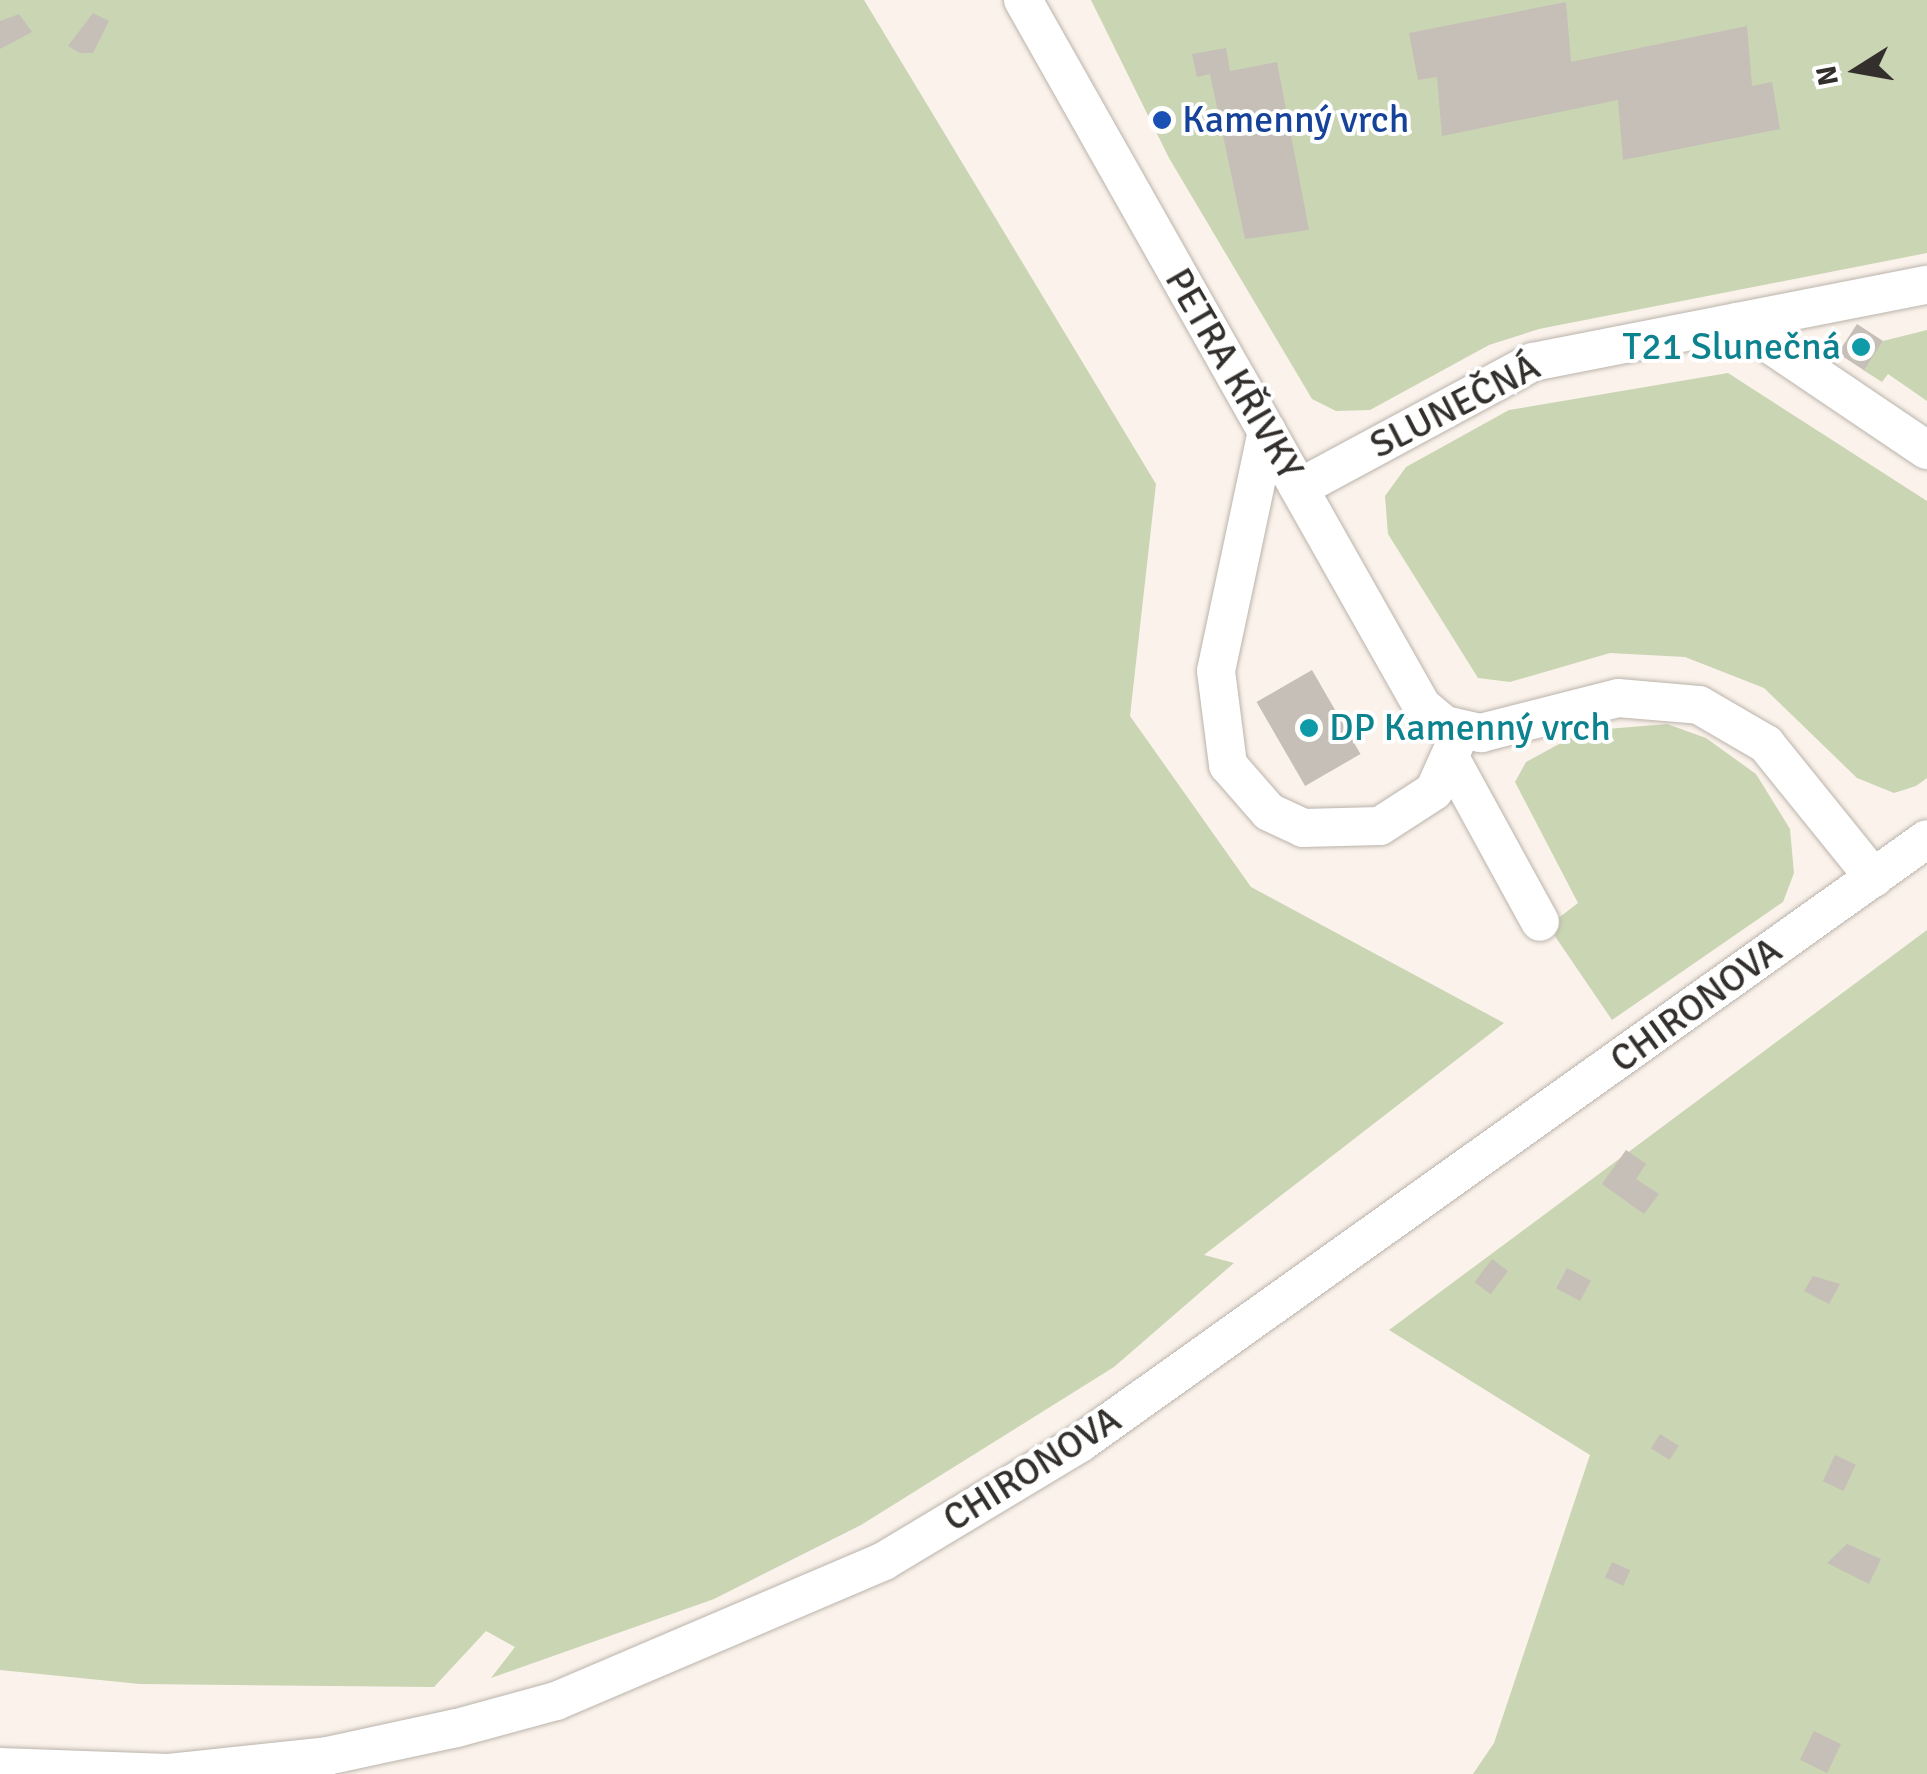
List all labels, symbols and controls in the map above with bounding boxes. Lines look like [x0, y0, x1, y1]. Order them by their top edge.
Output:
north arrow [1807, 20, 1907, 120]
text: N [1809, 63, 1846, 89]
place label: Kamenný vrch [1182, 97, 1409, 143]
marker: Kamenný vrch [1151, 109, 1173, 131]
street label: PETRA KŘIVKY [1155, 260, 1313, 488]
place label: T21 Slunečná [1623, 324, 1841, 370]
marker: T21 Slunečná [1850, 336, 1872, 358]
street label: SLUNEČNÁ [1363, 344, 1547, 468]
place label: DP Kamenný vrch [1329, 705, 1611, 751]
marker: DP Kamenný vrch [1298, 717, 1320, 739]
street label: CHIRONOVA [1602, 928, 1790, 1082]
street label: CHIRONOVA [935, 1397, 1129, 1541]

